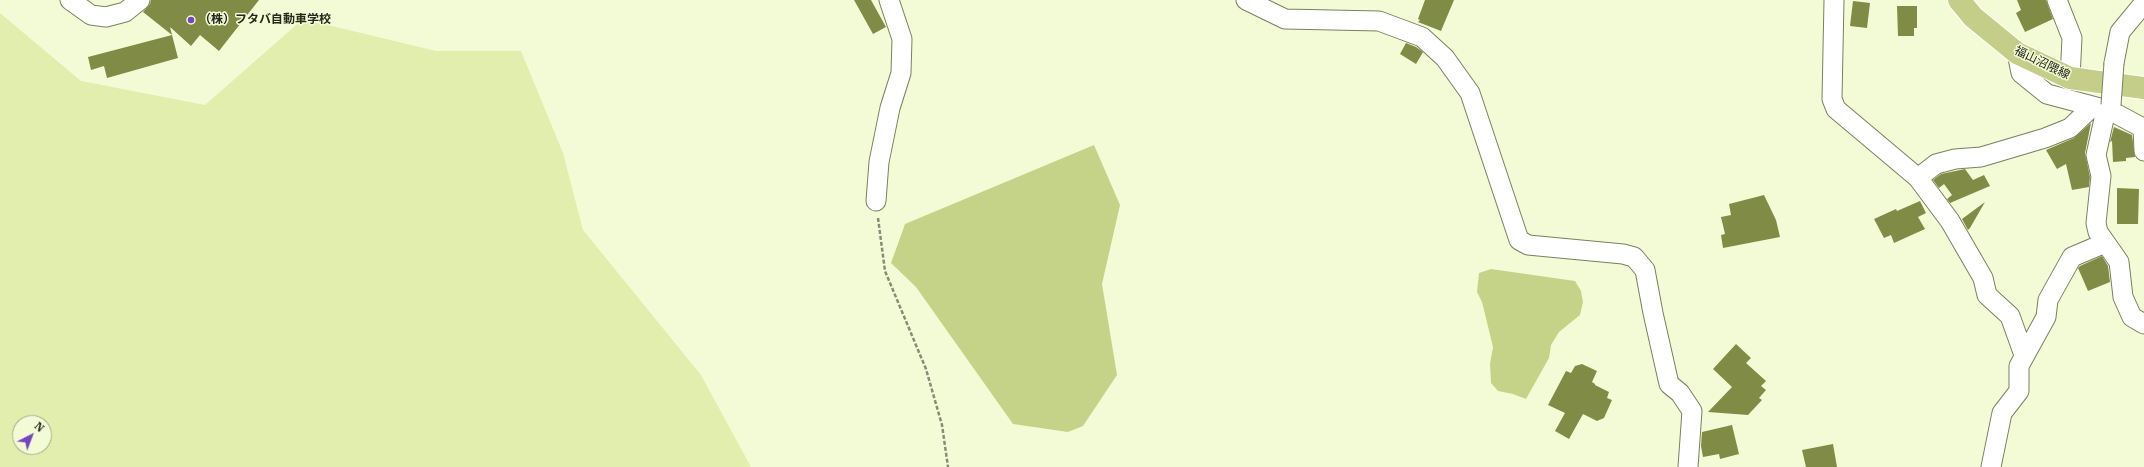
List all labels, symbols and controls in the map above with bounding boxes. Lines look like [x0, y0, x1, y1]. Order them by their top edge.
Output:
place label: （株）フタバ自動車学校 [199, 13, 331, 27]
marker: （株）フタバ自動車学校 [186, 15, 196, 25]
street label: 福山沼隈線 [2012, 43, 2072, 83]
north arrow [12, 415, 52, 455]
text: N [31, 419, 47, 435]

